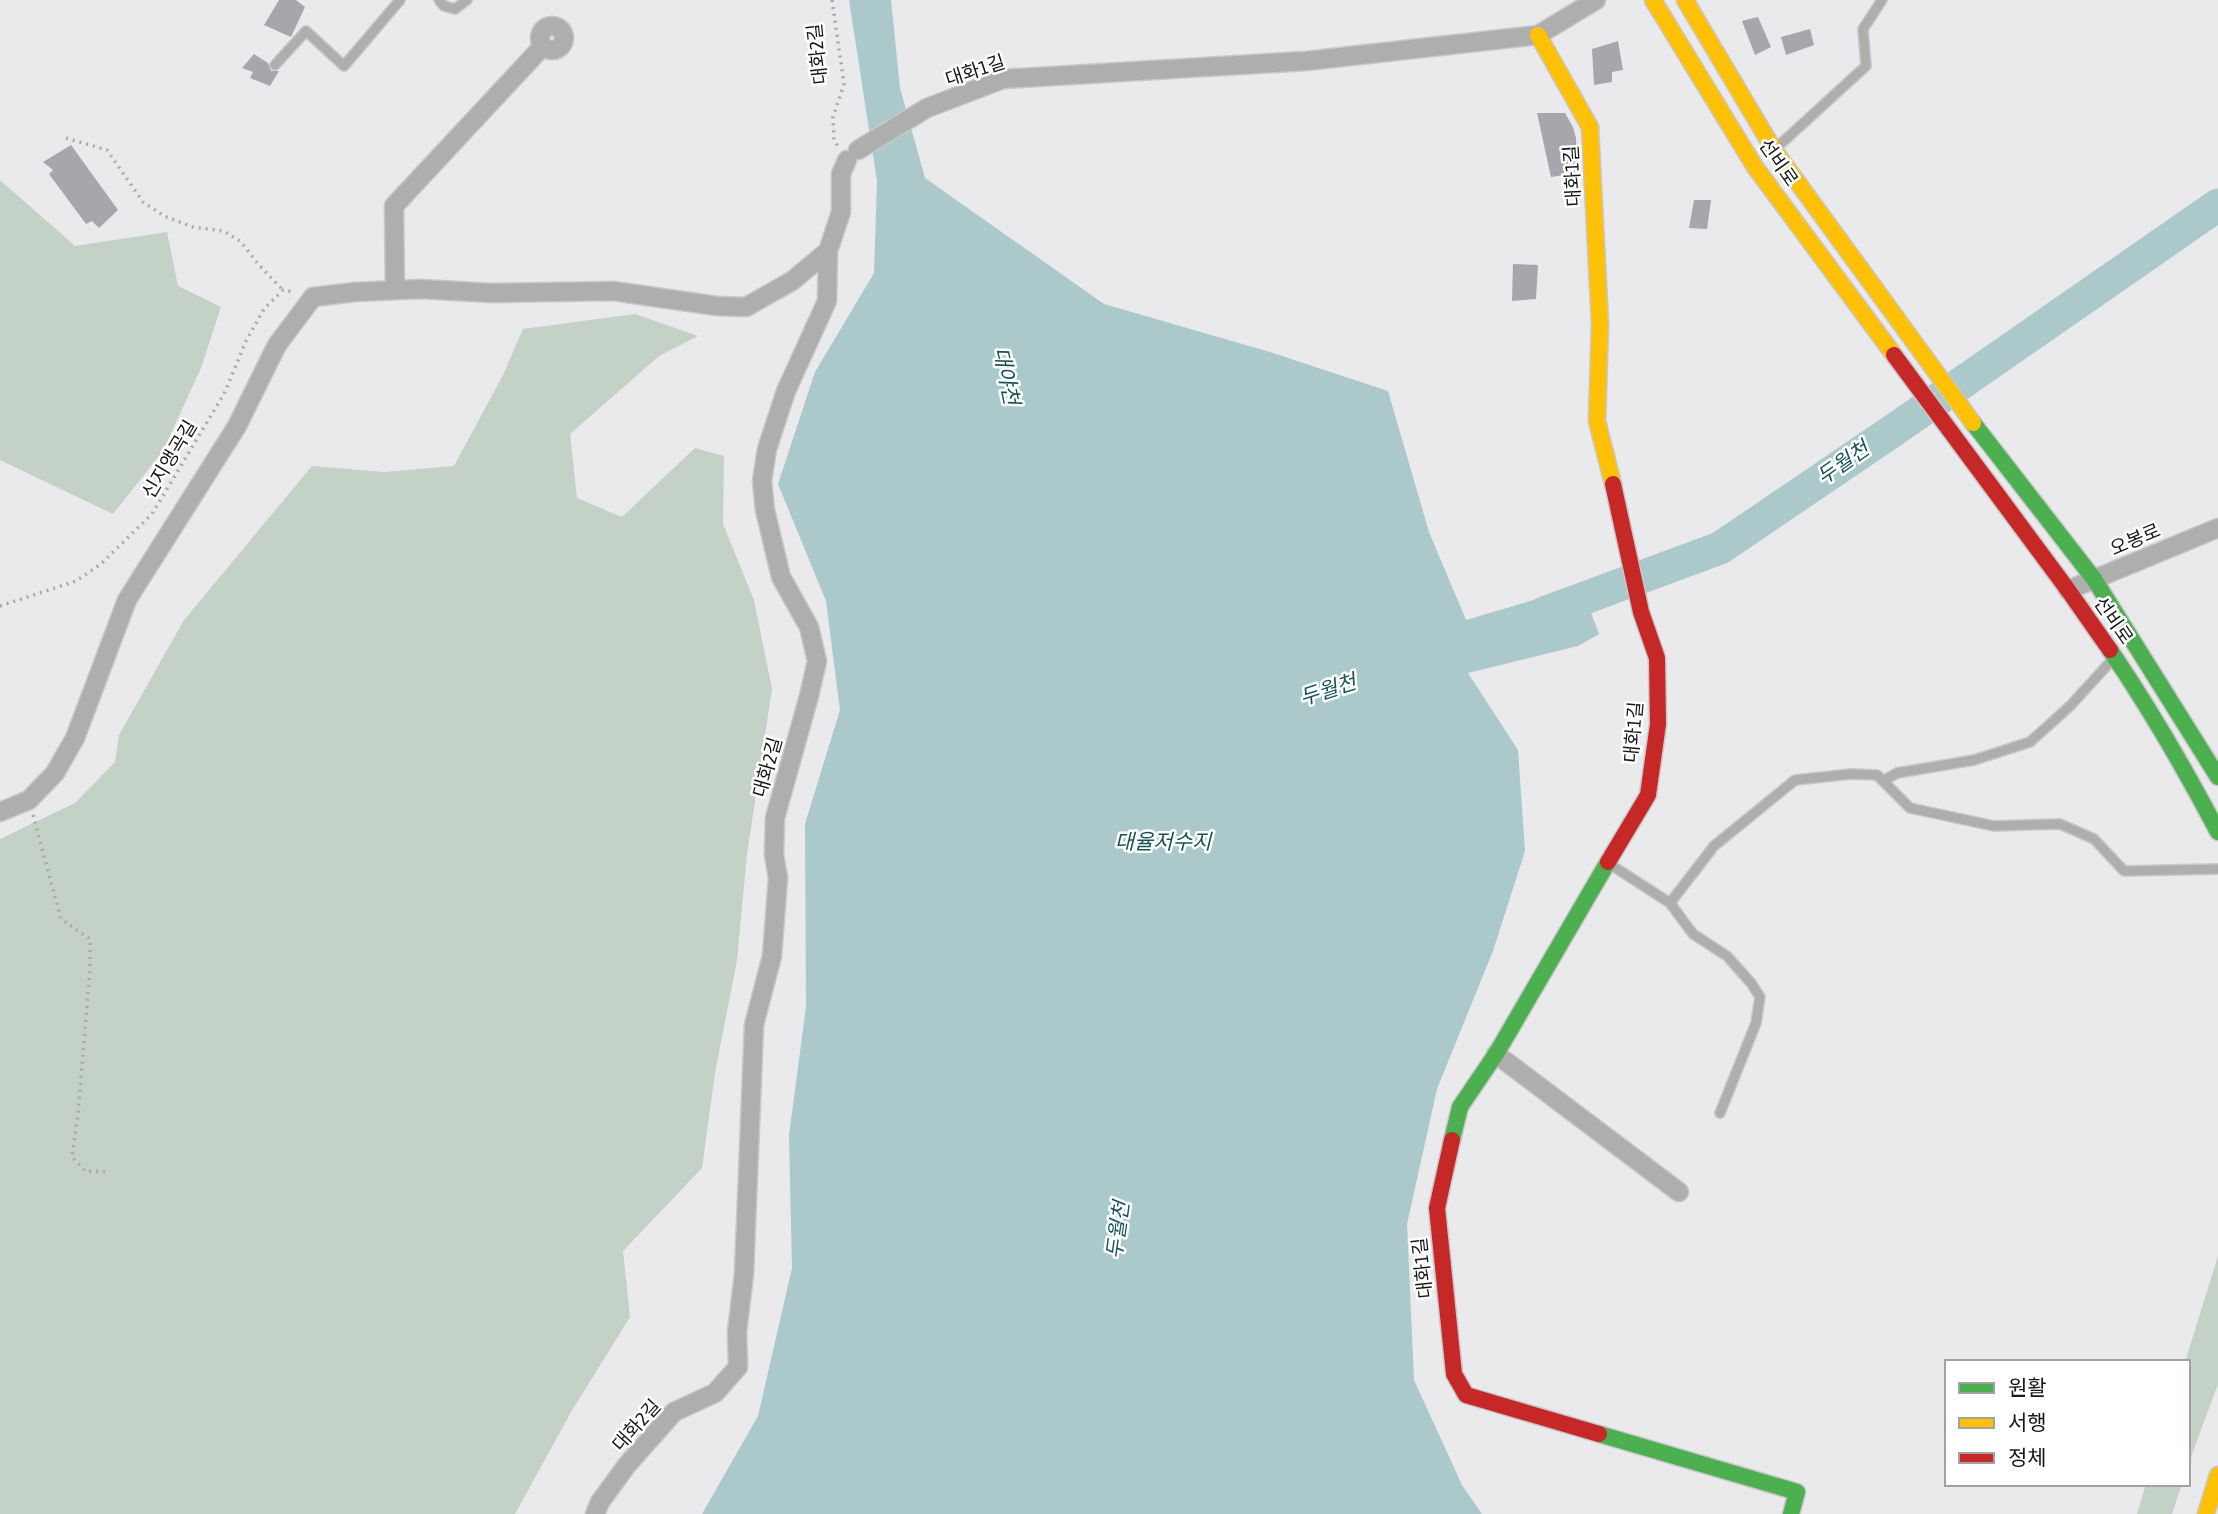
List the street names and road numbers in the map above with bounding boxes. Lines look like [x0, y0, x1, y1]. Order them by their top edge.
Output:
street label: 대화2길 [803, 22, 831, 86]
street label: 대화1길 [942, 50, 1008, 90]
street label: 선비로 [1755, 134, 1803, 190]
street label: 대화1길 [1559, 145, 1585, 207]
street label: 신지앵곡길 [137, 416, 201, 502]
street label: 오봉로 [2107, 519, 2163, 559]
street label: 선비로 [2090, 592, 2138, 648]
street label: 대화1길 [1619, 700, 1647, 764]
street label: 대화2길 [748, 734, 786, 800]
street label: 대화1길 [1408, 1236, 1436, 1300]
street label: 대화2길 [607, 1395, 665, 1455]

